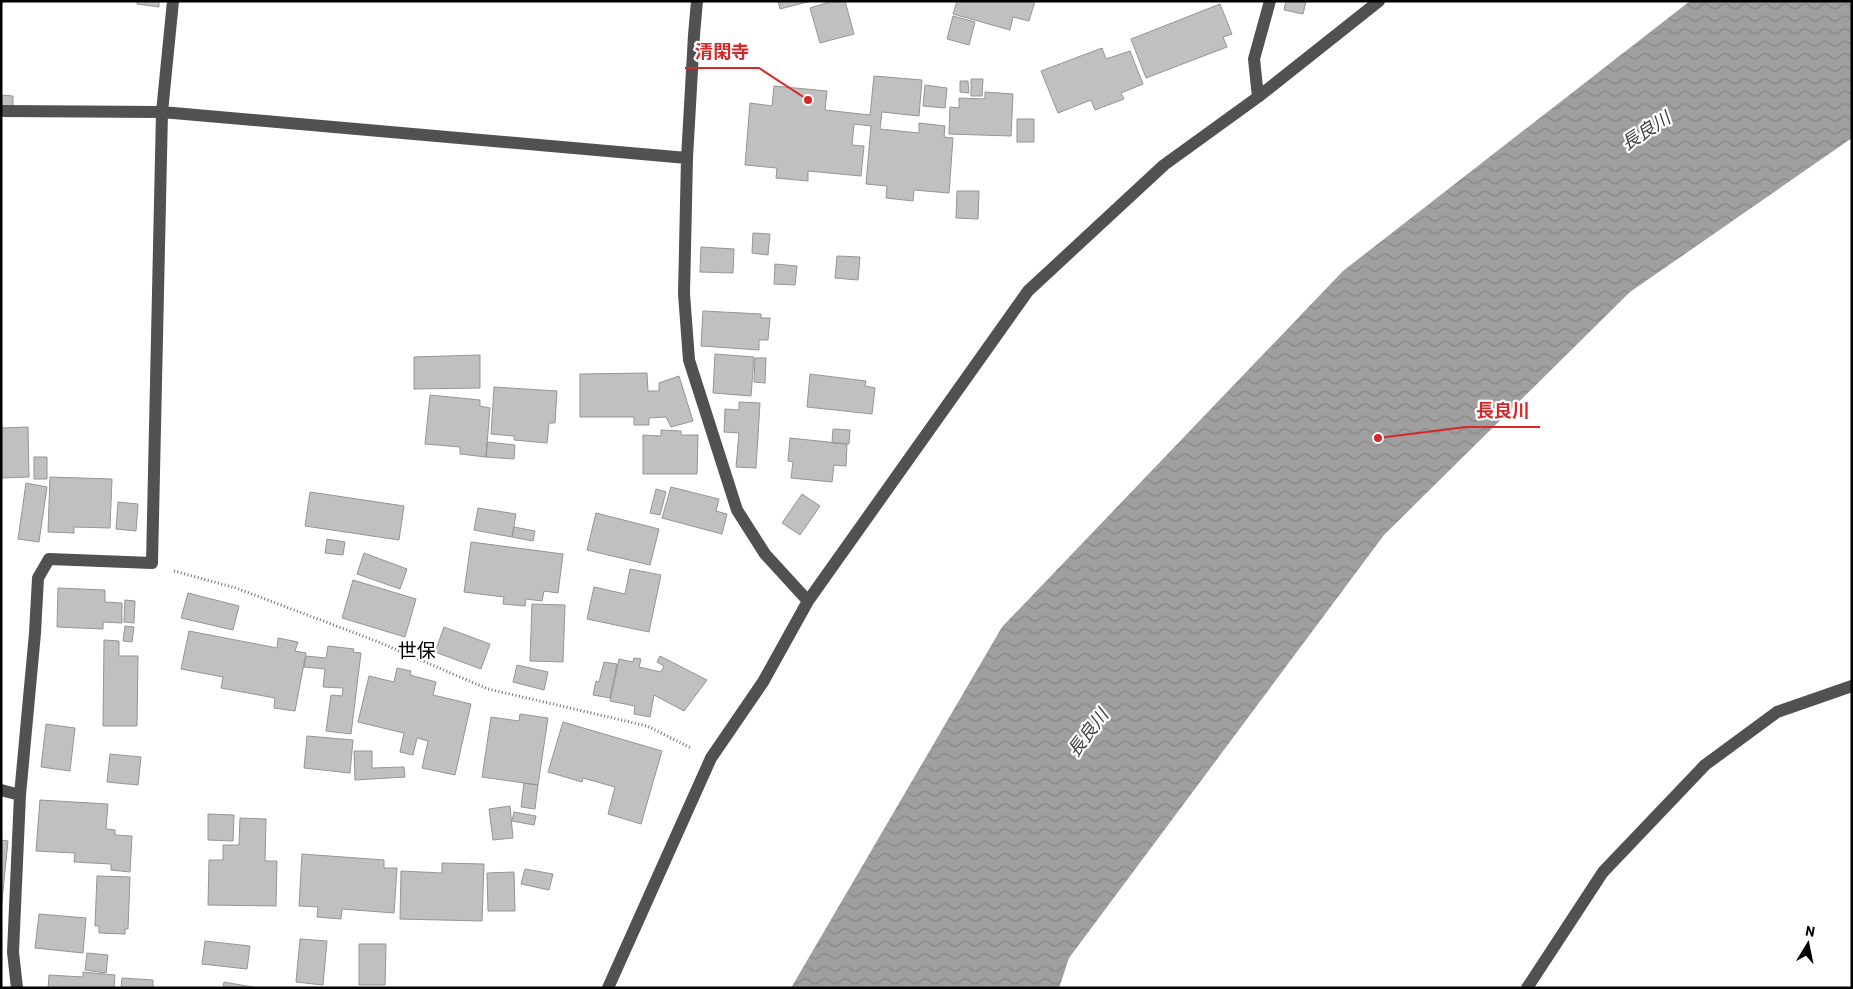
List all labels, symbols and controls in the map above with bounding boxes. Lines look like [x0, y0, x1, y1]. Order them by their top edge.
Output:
callout: 清閑寺 [685, 35, 759, 68]
text: 清閑寺 [695, 40, 749, 62]
water label: 長良川 [1617, 105, 1676, 154]
callout: 長良川 [1466, 394, 1540, 427]
text: 長良川 [1476, 399, 1530, 421]
district label: 世保 [398, 638, 436, 661]
water label: 長良川 [1062, 703, 1113, 761]
north arrow [1783, 919, 1833, 969]
text: N [1804, 922, 1816, 940]

